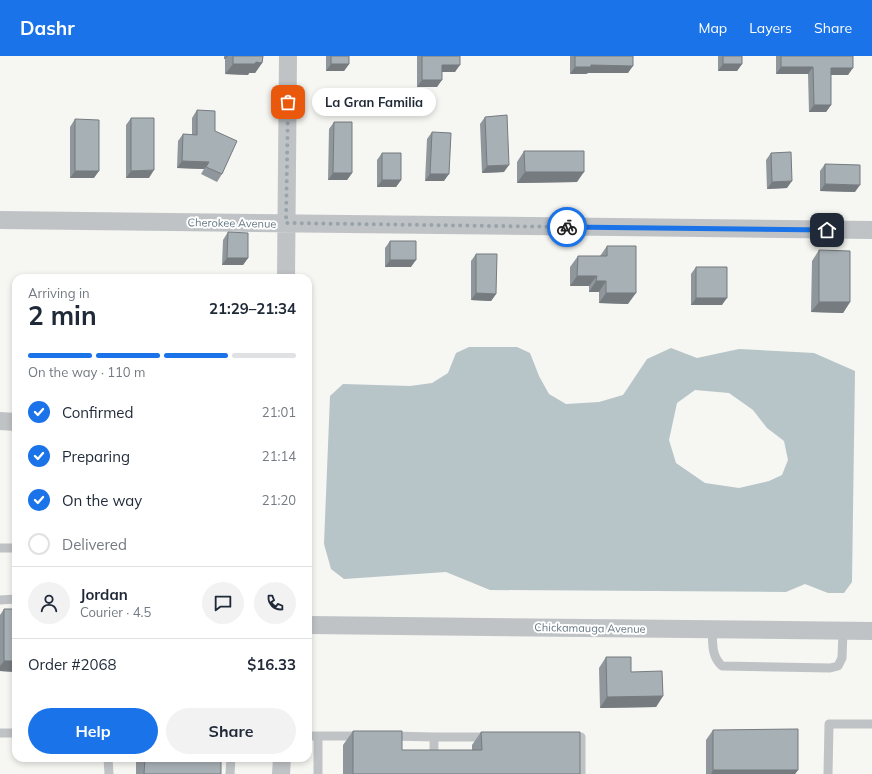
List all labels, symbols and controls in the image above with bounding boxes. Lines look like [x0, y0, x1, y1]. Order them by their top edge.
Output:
text: Dashr [20, 16, 75, 40]
text: Map [698, 19, 727, 37]
text: Layers [749, 19, 792, 37]
text: Share [814, 19, 852, 37]
pin [271, 85, 305, 119]
callout: La Gran Familia [312, 88, 436, 116]
icon: bag [277, 91, 299, 113]
text: La Gran Familia [325, 94, 423, 110]
courier [547, 207, 587, 247]
pin [810, 213, 844, 247]
street label: Cherokee Avenue [187, 215, 277, 231]
icon: bike [556, 216, 578, 238]
icon: home [816, 219, 838, 241]
text: Arriving in [28, 285, 90, 301]
text: 2 min [28, 299, 97, 332]
text: 21:29–21:34 [209, 299, 296, 318]
text: On the way · 110 m [28, 364, 145, 380]
icon: check [28, 401, 50, 423]
text: Confirmed [62, 403, 133, 422]
text: 21:01 [262, 404, 296, 420]
icon: check [28, 445, 50, 467]
text: Preparing [62, 447, 130, 466]
text: 21:14 [262, 448, 296, 464]
icon: check [28, 489, 50, 511]
text: On the way [62, 491, 142, 510]
text: 21:20 [262, 492, 296, 508]
text: Delivered [62, 535, 127, 554]
button: person [28, 582, 70, 624]
button: chat [202, 582, 244, 624]
button: phone [254, 582, 296, 624]
text: Jordan [80, 585, 128, 604]
text: Courier · 4.5 [80, 604, 151, 620]
street label: Chickamauga Avenue [534, 620, 646, 636]
text: Order #2068 [28, 655, 116, 674]
text: $16.33 [247, 655, 296, 674]
button: Help [28, 708, 158, 754]
button: Share [166, 708, 296, 754]

